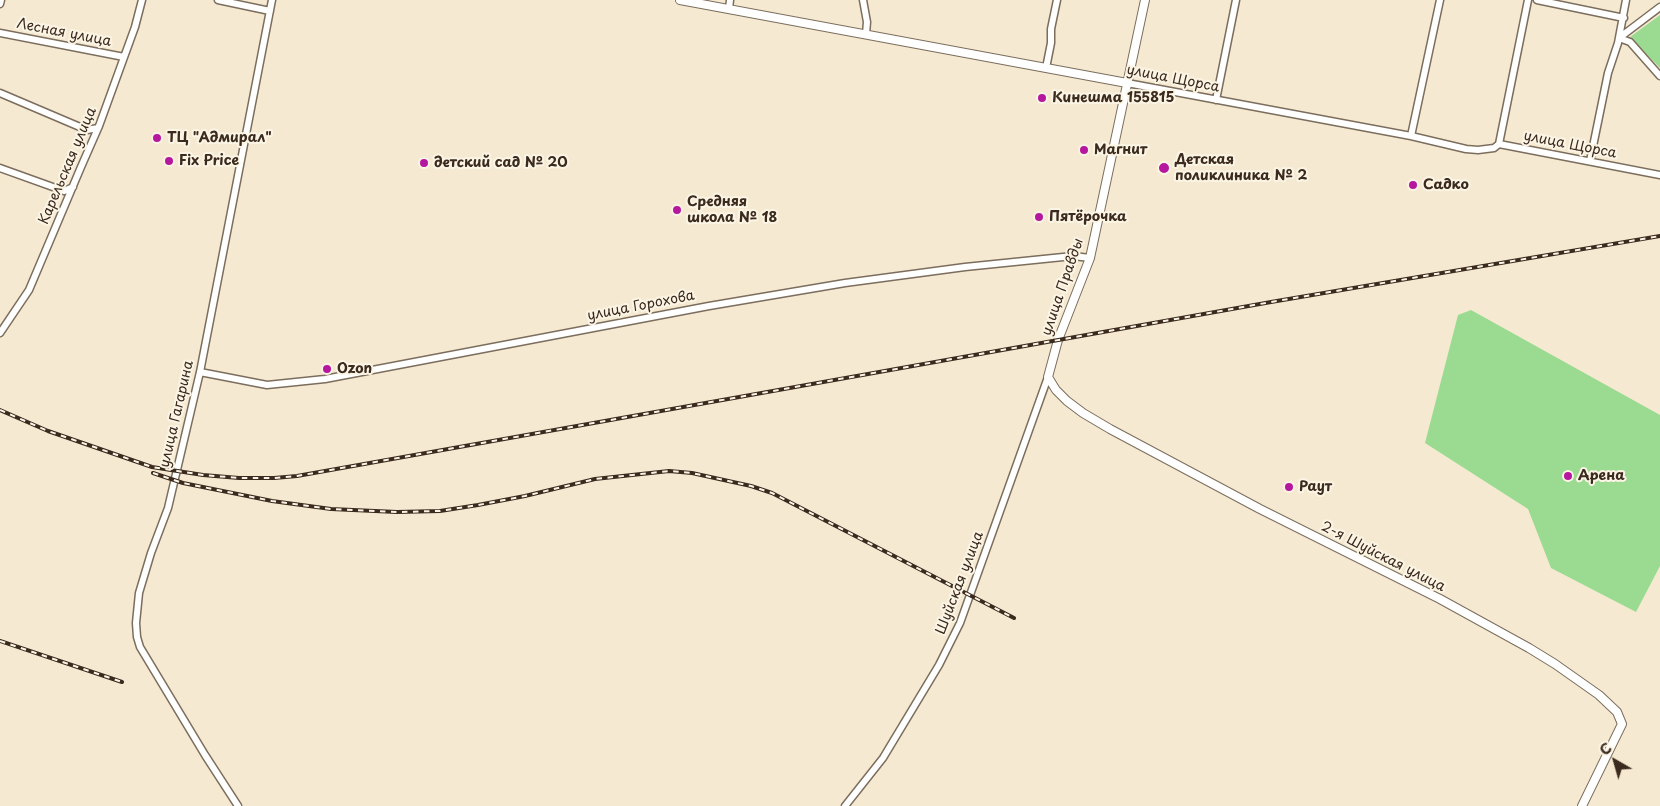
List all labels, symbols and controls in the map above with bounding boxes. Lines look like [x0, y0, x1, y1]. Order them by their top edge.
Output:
street label: Лесная улица [15, 16, 113, 50]
street label: улица Щорса [1125, 62, 1221, 96]
place label: Кинешма 155815 [1052, 90, 1174, 106]
marker: Кинешма 155815 [1036, 92, 1048, 104]
street label: Карельская улица [36, 105, 100, 227]
street label: улица Щорса [1522, 128, 1618, 162]
place label: ТЦ "Адмирал" [167, 130, 272, 146]
marker: ТЦ "Адмирал" [151, 132, 163, 144]
place label: Магнит [1094, 142, 1147, 158]
marker: Магнит [1078, 144, 1090, 156]
place label: Детская поликлиника № 2 [1175, 152, 1307, 184]
place label: Fix Price [179, 153, 239, 169]
marker: Fix Price [163, 155, 175, 167]
place label: детский сад № 20 [434, 155, 568, 171]
marker: детский сад № 20 [418, 157, 430, 169]
marker: Детская поликлиника № 2 [1157, 161, 1171, 175]
place label: Садко [1423, 177, 1469, 193]
marker: Садко [1407, 179, 1419, 191]
place label: Средняя школа № 18 [687, 194, 777, 226]
marker: Средняя школа № 18 [671, 204, 683, 216]
place label: Пятёрочка [1049, 209, 1127, 225]
marker: Пятёрочка [1033, 211, 1045, 223]
street label: улица Правды [1038, 236, 1088, 338]
street label: улица Горохова [586, 287, 696, 325]
street label: улица Гагарина [157, 359, 197, 469]
place label: Ozon [337, 361, 372, 377]
marker: Ozon [321, 363, 333, 375]
place label: Арена [1578, 468, 1625, 484]
marker: Арена [1562, 470, 1574, 482]
place label: Раут [1299, 479, 1332, 495]
marker: Раут [1283, 481, 1295, 493]
street label: 2-я Шуйская улица [1318, 518, 1448, 596]
street label: Шуйская улица [933, 529, 987, 637]
north arrow [1590, 736, 1640, 786]
text: С [1595, 737, 1616, 760]

